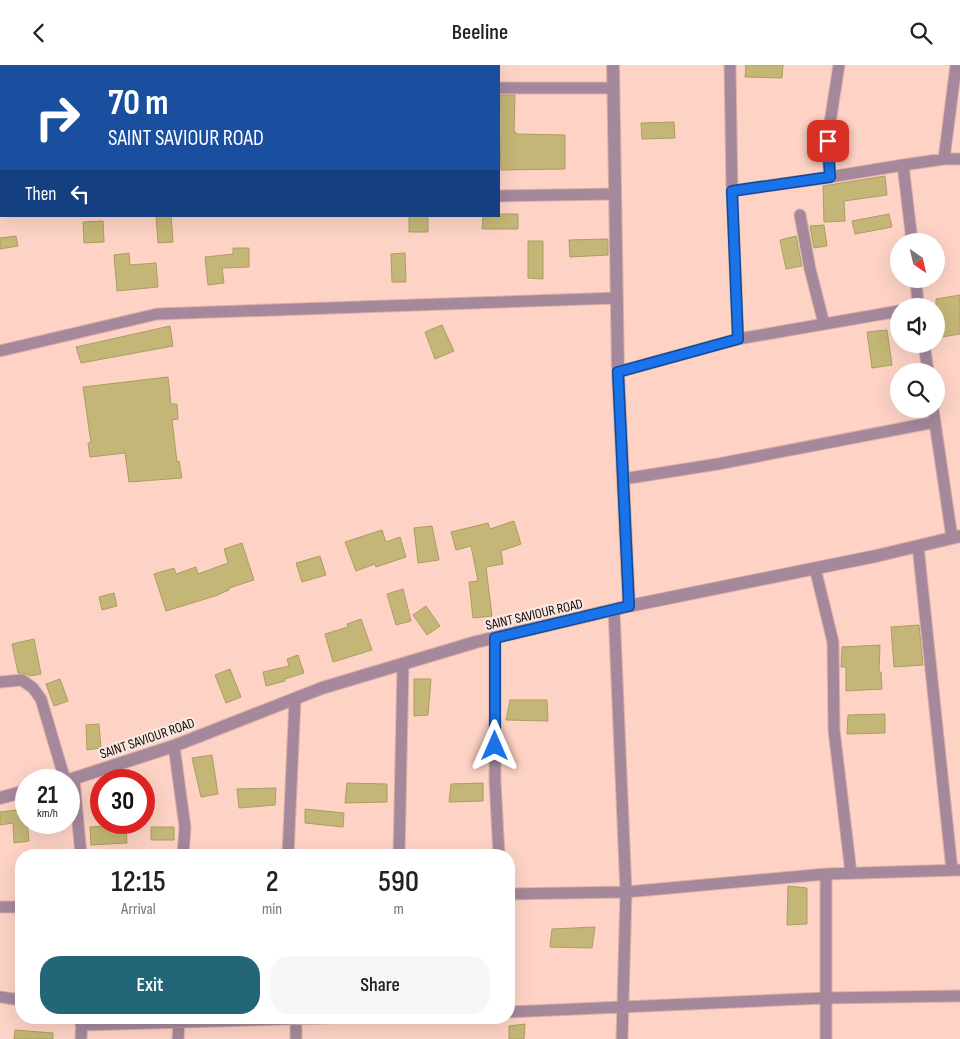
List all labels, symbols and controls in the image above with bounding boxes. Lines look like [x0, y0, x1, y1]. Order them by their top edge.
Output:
icon: back [25, 19, 53, 47]
text: Beeline [452, 19, 508, 46]
icon: search [907, 19, 935, 47]
text: 70 m [108, 82, 168, 125]
icon: right [25, 85, 90, 150]
pin [807, 120, 849, 162]
text: SAINT SAVIOUR ROAD [108, 125, 264, 152]
icon: arrive [814, 127, 842, 155]
icon: left [66, 180, 94, 208]
text: Then [25, 183, 56, 206]
north arrow [890, 233, 945, 287]
map controls [890, 233, 945, 418]
button: sound [890, 298, 945, 353]
button: search [890, 363, 945, 418]
street label: SAINT SAVIOUR ROAD [484, 595, 584, 634]
street label: SAINT SAVIOUR ROAD [98, 714, 197, 763]
position arrow [468, 719, 520, 771]
speed limit sign: 30 [90, 769, 155, 834]
text: 21 [37, 780, 58, 811]
text: km/h [37, 806, 58, 821]
text: 12:15 [111, 864, 166, 900]
text: 2 [266, 864, 278, 900]
text: 590 [378, 864, 419, 900]
text: Arrival [121, 900, 156, 919]
text: min [262, 900, 282, 919]
text: m [393, 900, 404, 919]
button: Exit [40, 956, 260, 1014]
button: Share [270, 956, 490, 1014]

